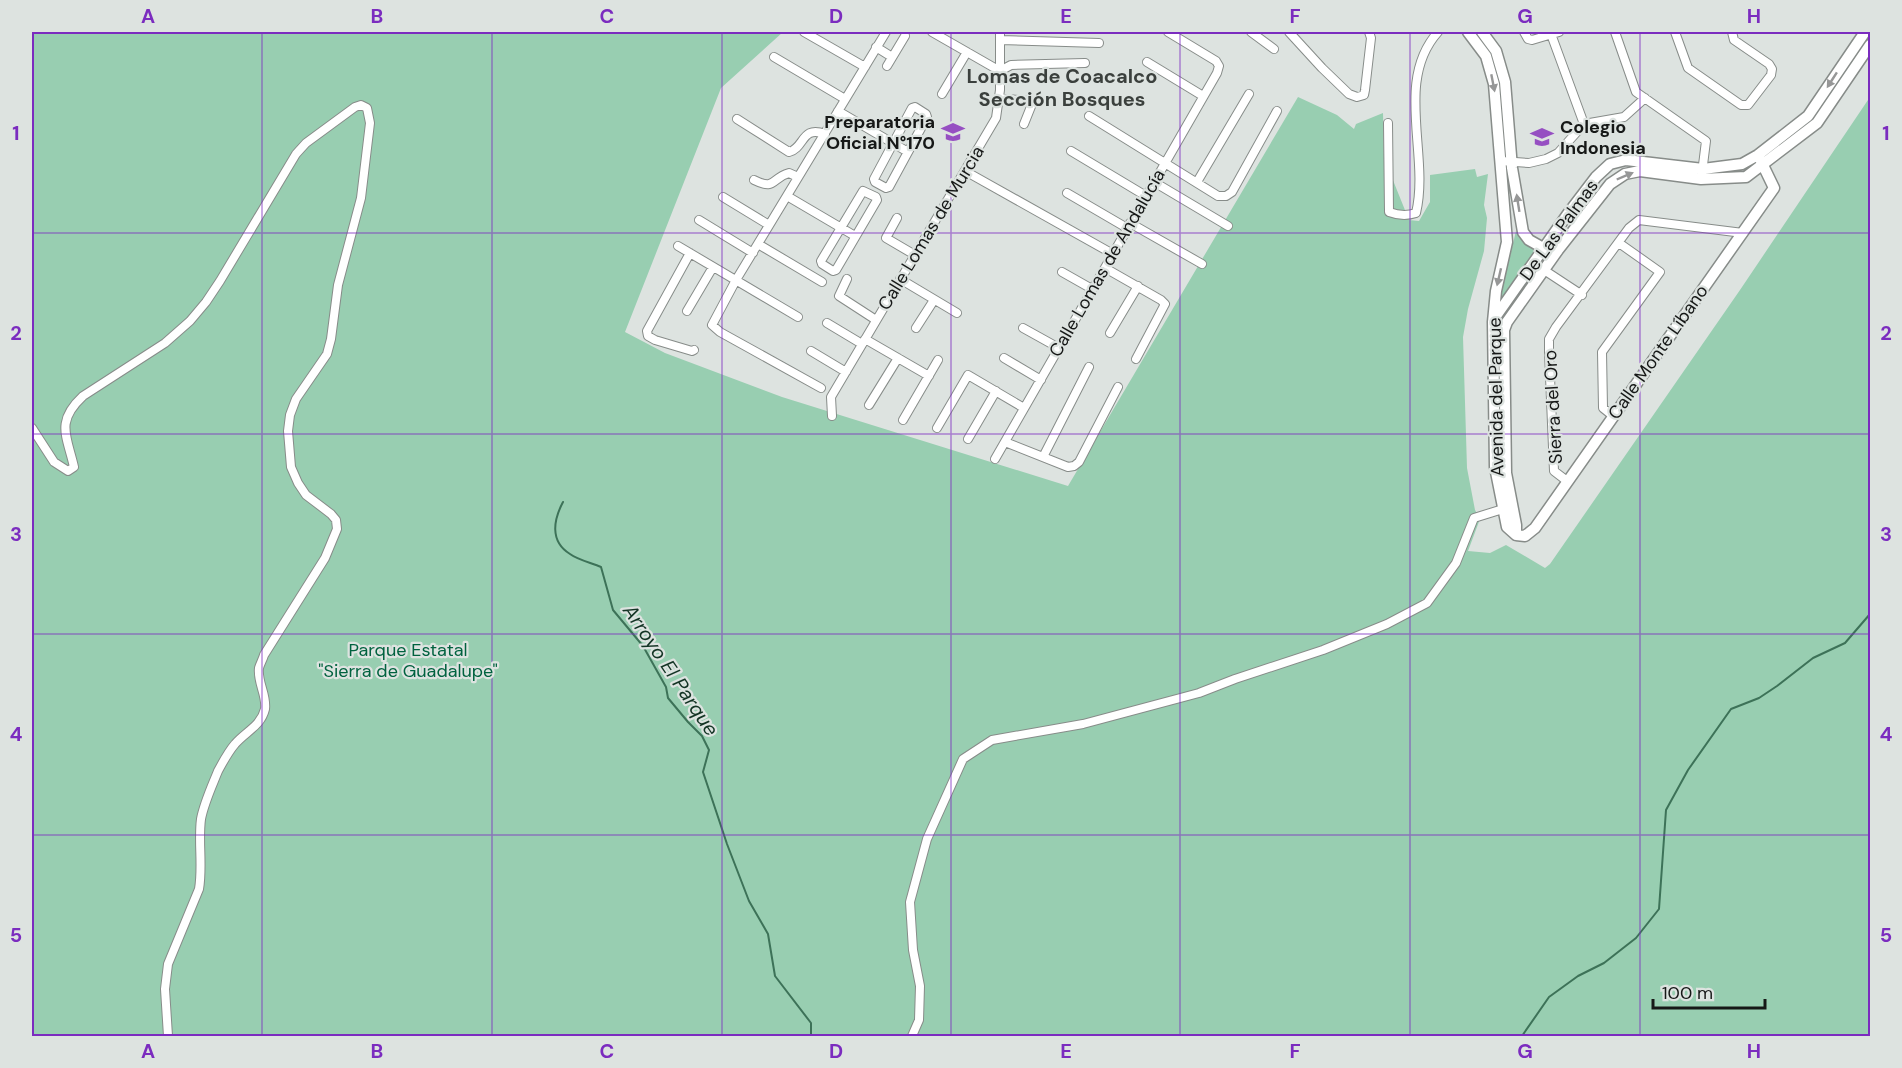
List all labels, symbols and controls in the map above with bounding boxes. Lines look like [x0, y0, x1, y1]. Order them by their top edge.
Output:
text: A [141, 3, 155, 29]
text: B [371, 3, 383, 29]
text: C [600, 3, 614, 29]
text: D [829, 3, 843, 29]
text: E [1060, 3, 1072, 29]
text: F [1289, 3, 1301, 29]
text: G [1517, 3, 1533, 29]
text: H [1747, 3, 1761, 29]
district label: Lomas de Coacalco Sección Bosques [967, 63, 1157, 112]
one-way arrow [1827, 72, 1838, 88]
one-way arrow [1489, 74, 1498, 93]
place label: Preparatoria Oficial N°170 [824, 110, 935, 155]
place label: Colegio Indonesia [1560, 115, 1646, 160]
school or university icon: Preparatoria Oficial N°170 [940, 119, 966, 145]
text: 1 [12, 120, 20, 146]
text: 1 [1882, 120, 1890, 146]
school or university icon: Colegio Indonesia [1529, 124, 1555, 150]
street label: Calle Lomas de Murcia [872, 141, 990, 315]
street label: Calle Lomas de Andalucía [1043, 165, 1171, 361]
one-way arrow [1616, 171, 1634, 181]
street label: De Las Palmas [1514, 175, 1604, 285]
one-way arrow [1513, 193, 1522, 212]
one-way arrow [1494, 267, 1504, 286]
street label: Calle Monte Líbano [1602, 280, 1714, 424]
street label: Avenida del Parque [1483, 317, 1509, 477]
text: 2 [10, 320, 22, 346]
text: 2 [1880, 320, 1892, 346]
street label: Sierra del Oro [1538, 349, 1568, 465]
text: 3 [10, 521, 22, 547]
text: 3 [1880, 521, 1892, 547]
water label: Arroyo El Parque [617, 598, 725, 741]
park label: Parque Estatal "Sierra de Guadalupe" [318, 638, 498, 683]
text: 4 [10, 721, 23, 747]
text: 4 [1880, 721, 1893, 747]
text: 5 [10, 922, 22, 948]
text: 5 [1880, 922, 1892, 948]
scale bar [1653, 972, 1766, 1010]
text: 100 m [1662, 981, 1713, 1005]
text: A [141, 1038, 155, 1064]
text: B [371, 1038, 383, 1064]
text: C [600, 1038, 614, 1064]
text: D [829, 1038, 843, 1064]
text: E [1060, 1038, 1072, 1064]
text: F [1289, 1038, 1301, 1064]
text: G [1517, 1038, 1533, 1064]
text: H [1747, 1038, 1761, 1064]

